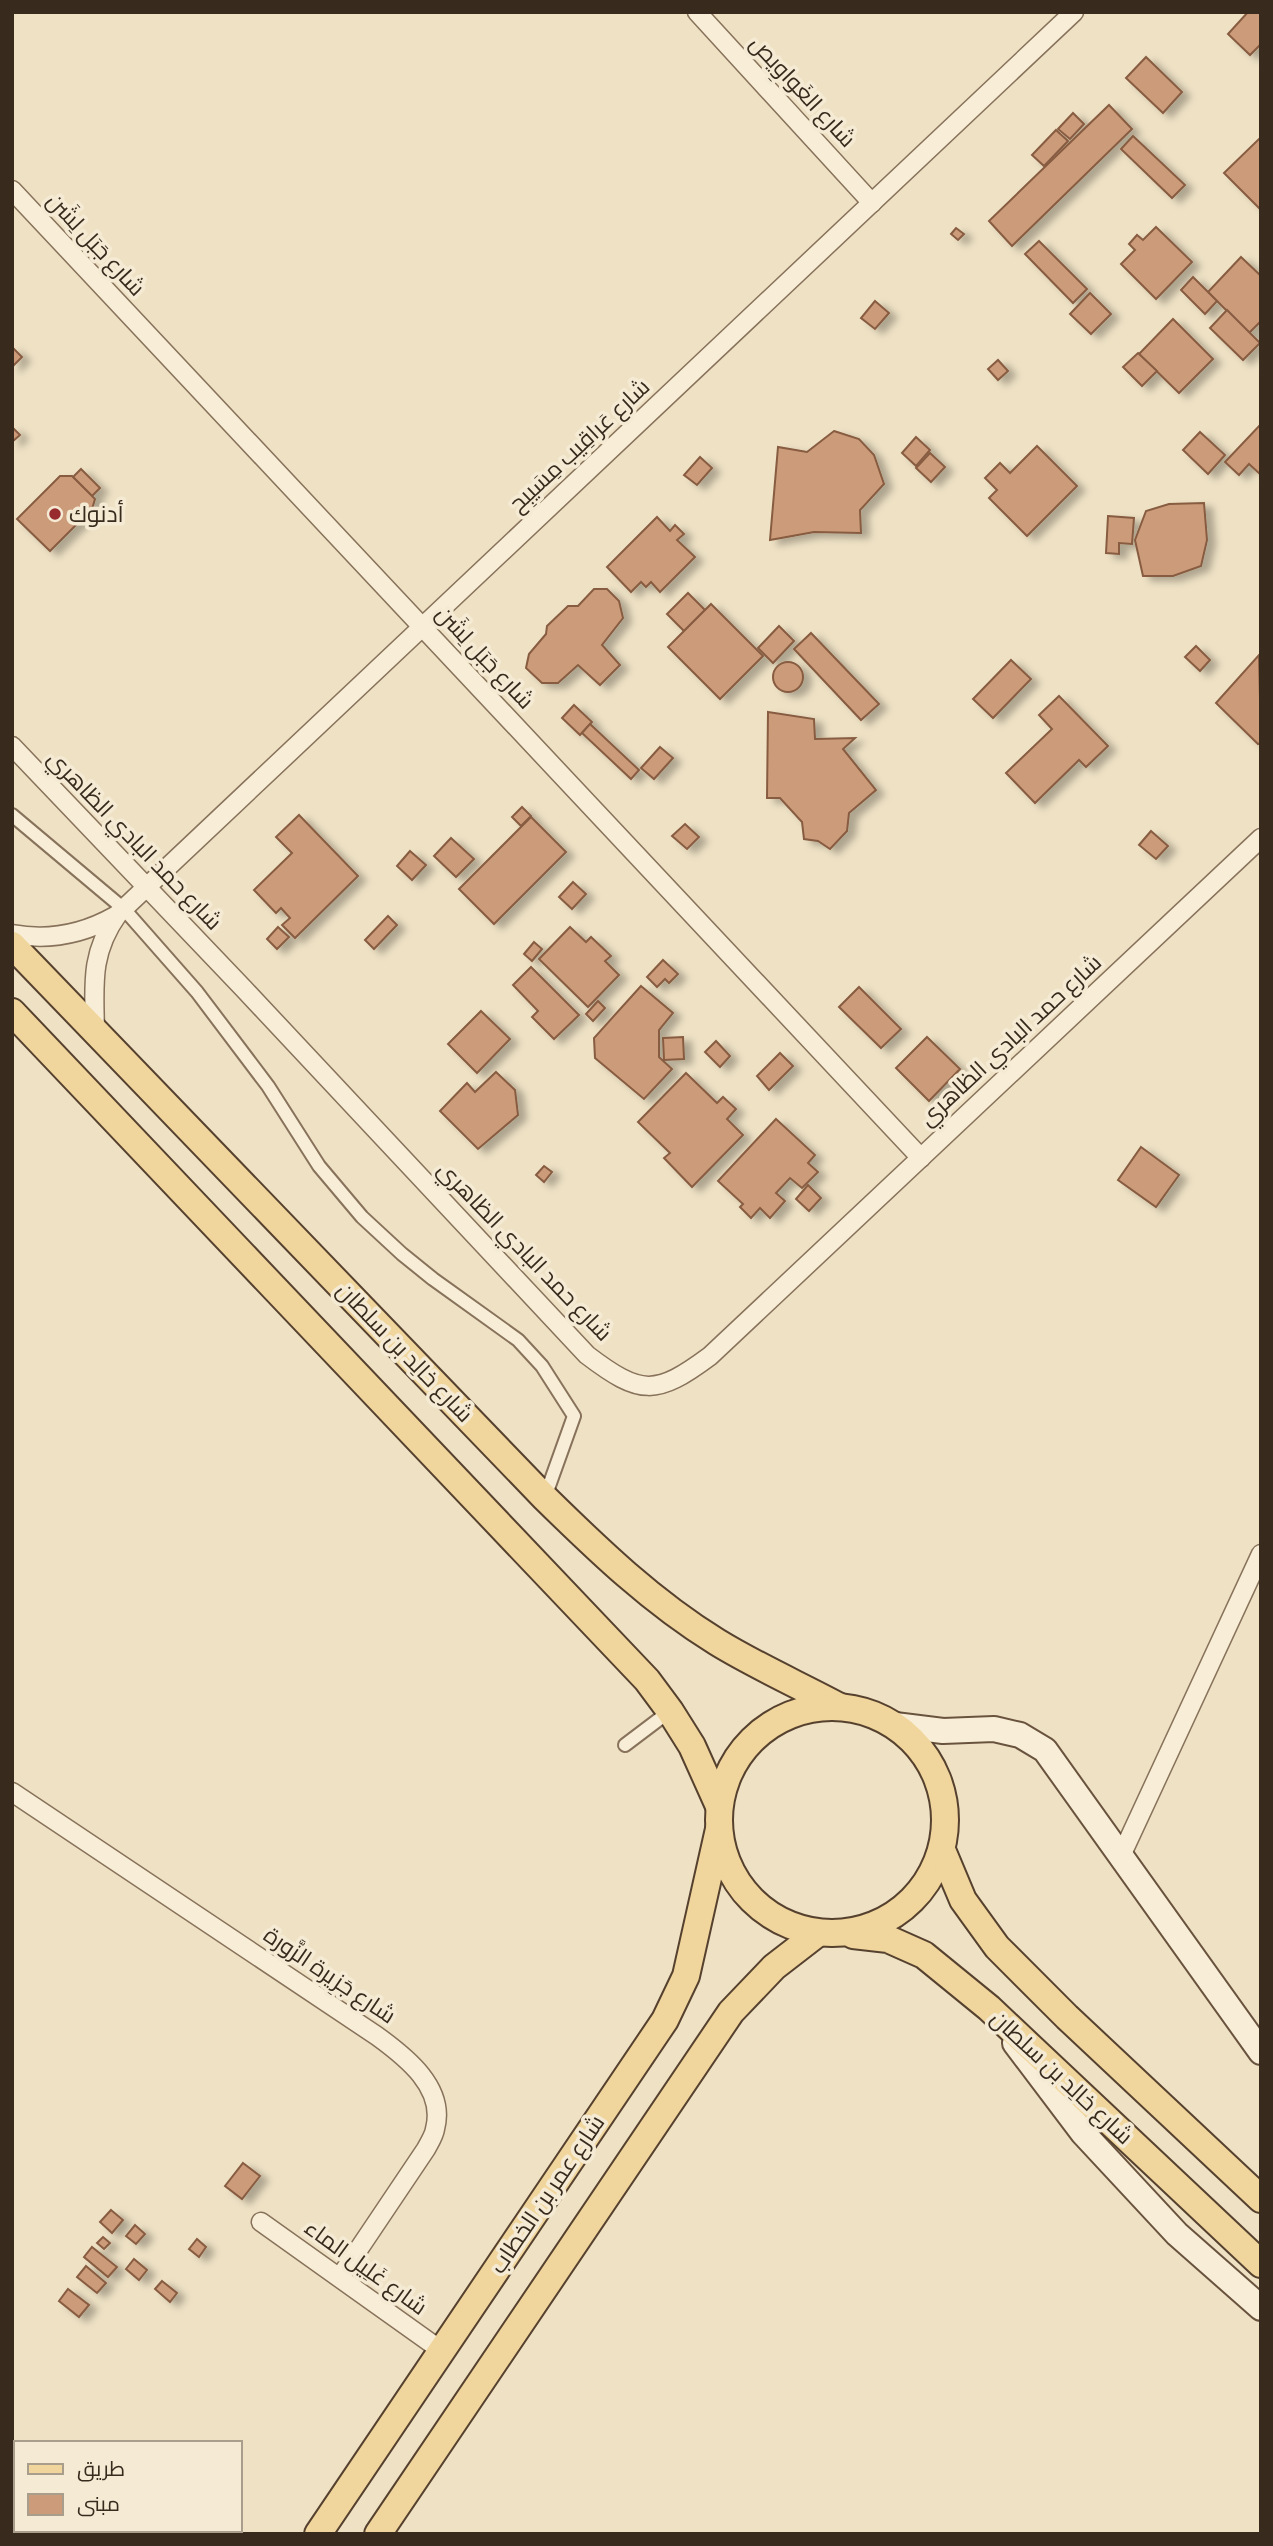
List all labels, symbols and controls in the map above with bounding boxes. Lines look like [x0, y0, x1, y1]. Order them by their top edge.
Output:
street label: شارع الغَواوِيص [742, 29, 862, 155]
street label: شارع جَبَل لِشَن [40, 187, 151, 303]
street label: شارع عَراقِيب مِسَيبِح [503, 373, 657, 519]
place label: أدنوك [69, 499, 124, 528]
marker: أدنوك [47, 506, 63, 522]
street label: شارع جَبَل لِشَن [429, 600, 540, 716]
street label: شارع حمد البادي الظاهري [39, 744, 228, 938]
street label: شارع حمد البادي الظاهري [913, 948, 1110, 1135]
street label: شارع حمد البادي الظاهري [429, 1155, 618, 1349]
street label: شارع خالِد بن سلطان [330, 1276, 479, 1429]
street label: شارع جَزِيرة الزَّورة [258, 1920, 401, 2031]
street label: شارع خالِد بن سلطان [984, 2004, 1139, 2152]
street label: شارع عمر بن الخطاب [484, 2109, 612, 2280]
street label: شارع غَلِيل الماء [298, 2213, 433, 2322]
legend [14, 2441, 242, 2532]
text: طريق [77, 2456, 125, 2482]
text: مبنى [77, 2491, 120, 2517]

